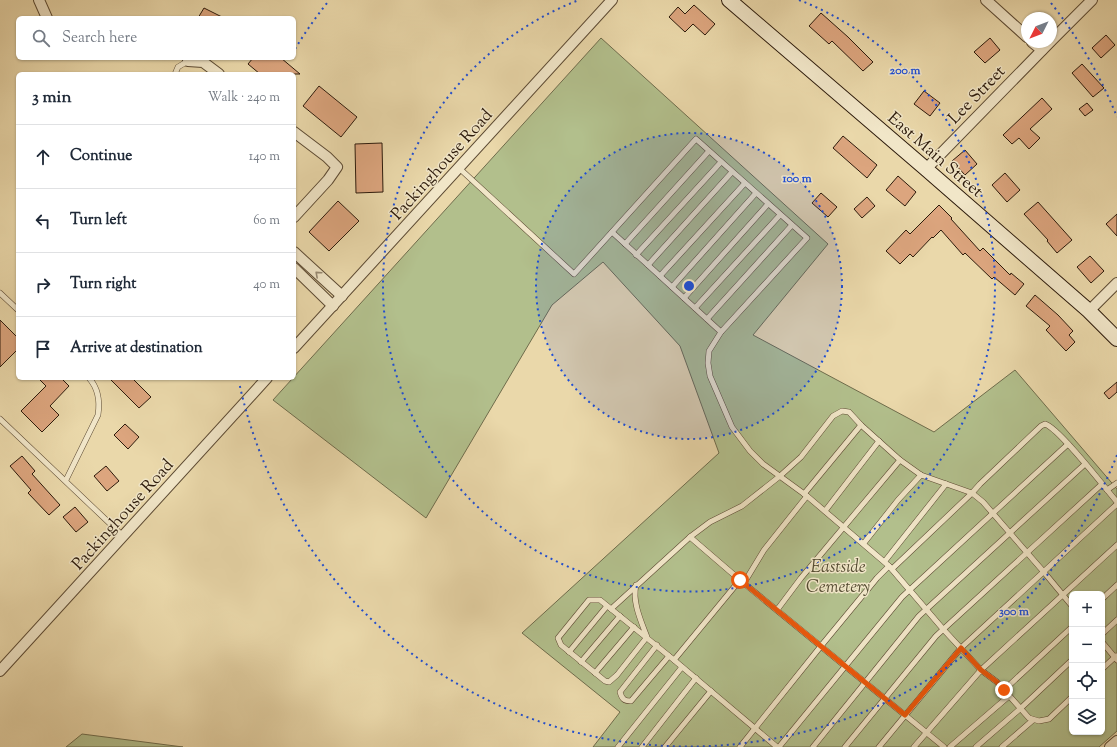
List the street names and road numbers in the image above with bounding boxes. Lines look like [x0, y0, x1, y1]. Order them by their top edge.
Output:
street label: Lee Street [943, 60, 1012, 130]
street label: Packinghouse Road [386, 104, 499, 226]
street label: East Main Street [882, 107, 988, 204]
street label: Packinghouse Road [67, 454, 180, 576]

